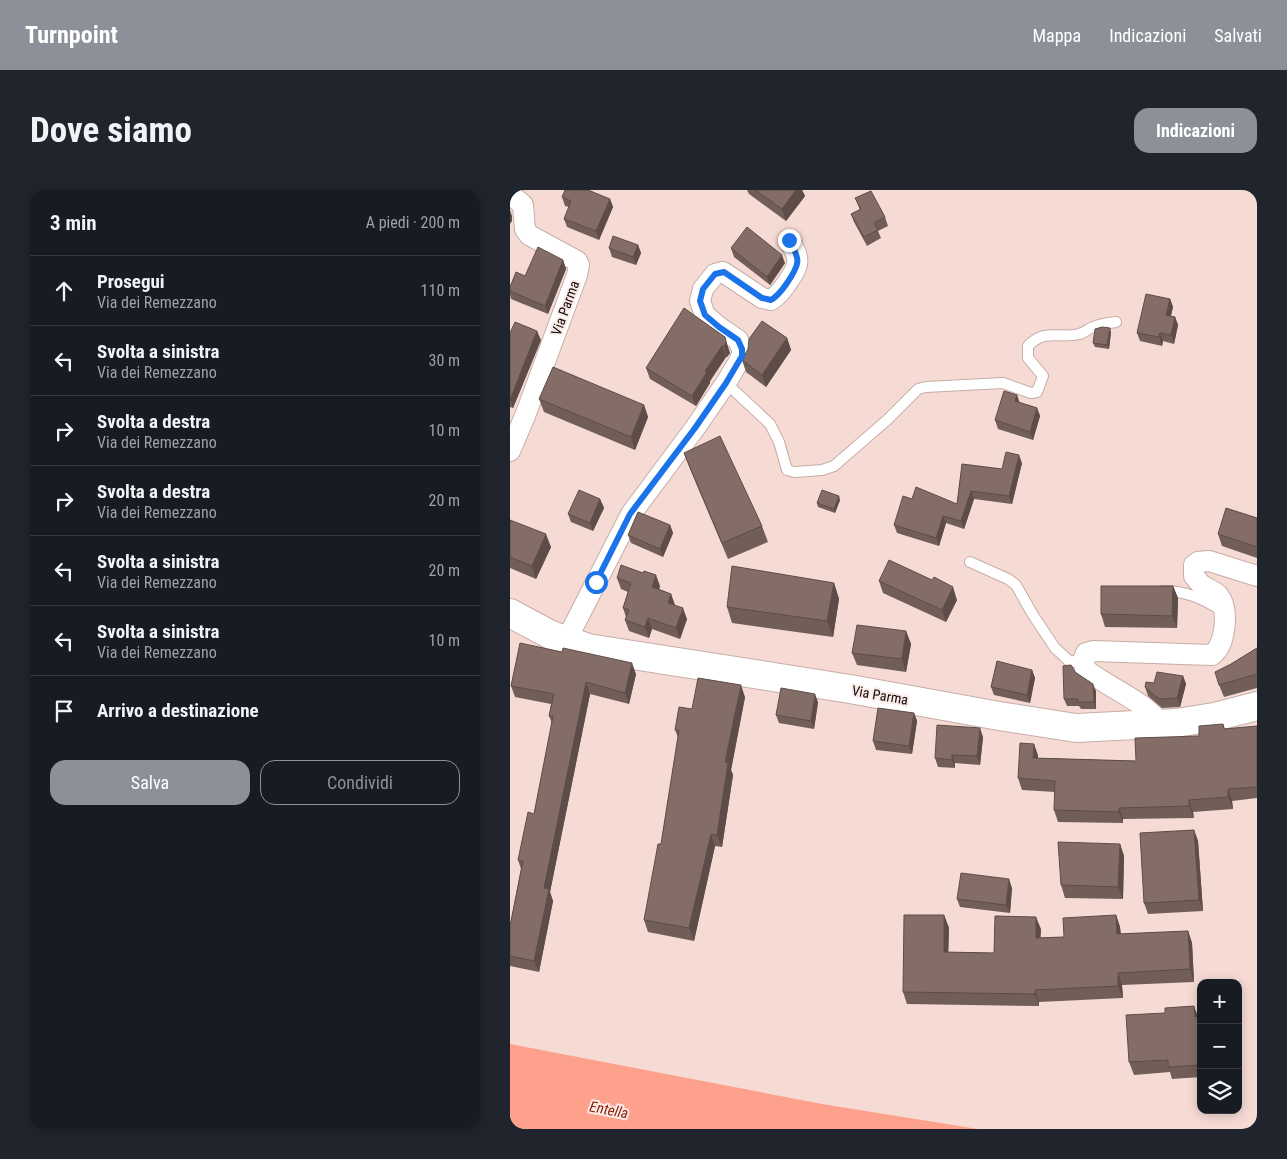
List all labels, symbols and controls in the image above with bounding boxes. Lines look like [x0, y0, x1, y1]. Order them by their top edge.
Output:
text: Turnpoint [25, 21, 118, 49]
text: Mappa [1033, 25, 1081, 46]
text: Indicazioni [1109, 25, 1186, 46]
text: Salvati [1214, 25, 1262, 46]
button: Indicazioni [1134, 108, 1257, 153]
text: Dove siamo [30, 110, 192, 151]
text: 3 min [50, 211, 97, 235]
text: A piedi · 200 m [366, 213, 460, 232]
route end [778, 229, 801, 252]
text: Prosegui [97, 270, 165, 293]
icon: ahead [50, 277, 78, 305]
street label: Via Parma [548, 279, 582, 337]
text: 110 m [421, 281, 460, 300]
text: Via dei Remezzano [97, 293, 217, 312]
text: Svolta a sinistra [97, 340, 219, 363]
icon: left [50, 347, 78, 375]
text: 30 m [428, 351, 460, 370]
text: Via dei Remezzano [97, 363, 217, 382]
text: Svolta a destra [97, 410, 210, 433]
icon: right [50, 417, 78, 445]
text: 10 m [428, 421, 460, 440]
text: Via dei Remezzano [97, 433, 217, 452]
text: Svolta a destra [97, 480, 210, 503]
icon: right [50, 487, 78, 515]
text: 20 m [428, 491, 460, 510]
text: Via dei Remezzano [97, 503, 217, 522]
text: Svolta a sinistra [97, 550, 219, 573]
icon: left [50, 557, 78, 585]
text: 20 m [428, 561, 460, 580]
route start [585, 571, 608, 594]
text: Via dei Remezzano [97, 573, 217, 592]
text: Svolta a sinistra [97, 620, 219, 643]
icon: left [50, 627, 78, 655]
text: 10 m [428, 631, 460, 650]
text: Via dei Remezzano [97, 643, 217, 662]
street label: Via Parma [851, 682, 909, 708]
icon: arrive [50, 697, 78, 725]
text: Arrivo a destinazione [97, 699, 259, 722]
button: Salva [50, 760, 250, 805]
button: Condividi [260, 760, 460, 805]
map controls [1197, 979, 1242, 1114]
button: + [1197, 979, 1242, 1024]
button: − [1197, 1024, 1242, 1069]
button: layers [1197, 1069, 1242, 1114]
water label: Entella [588, 1097, 630, 1123]

